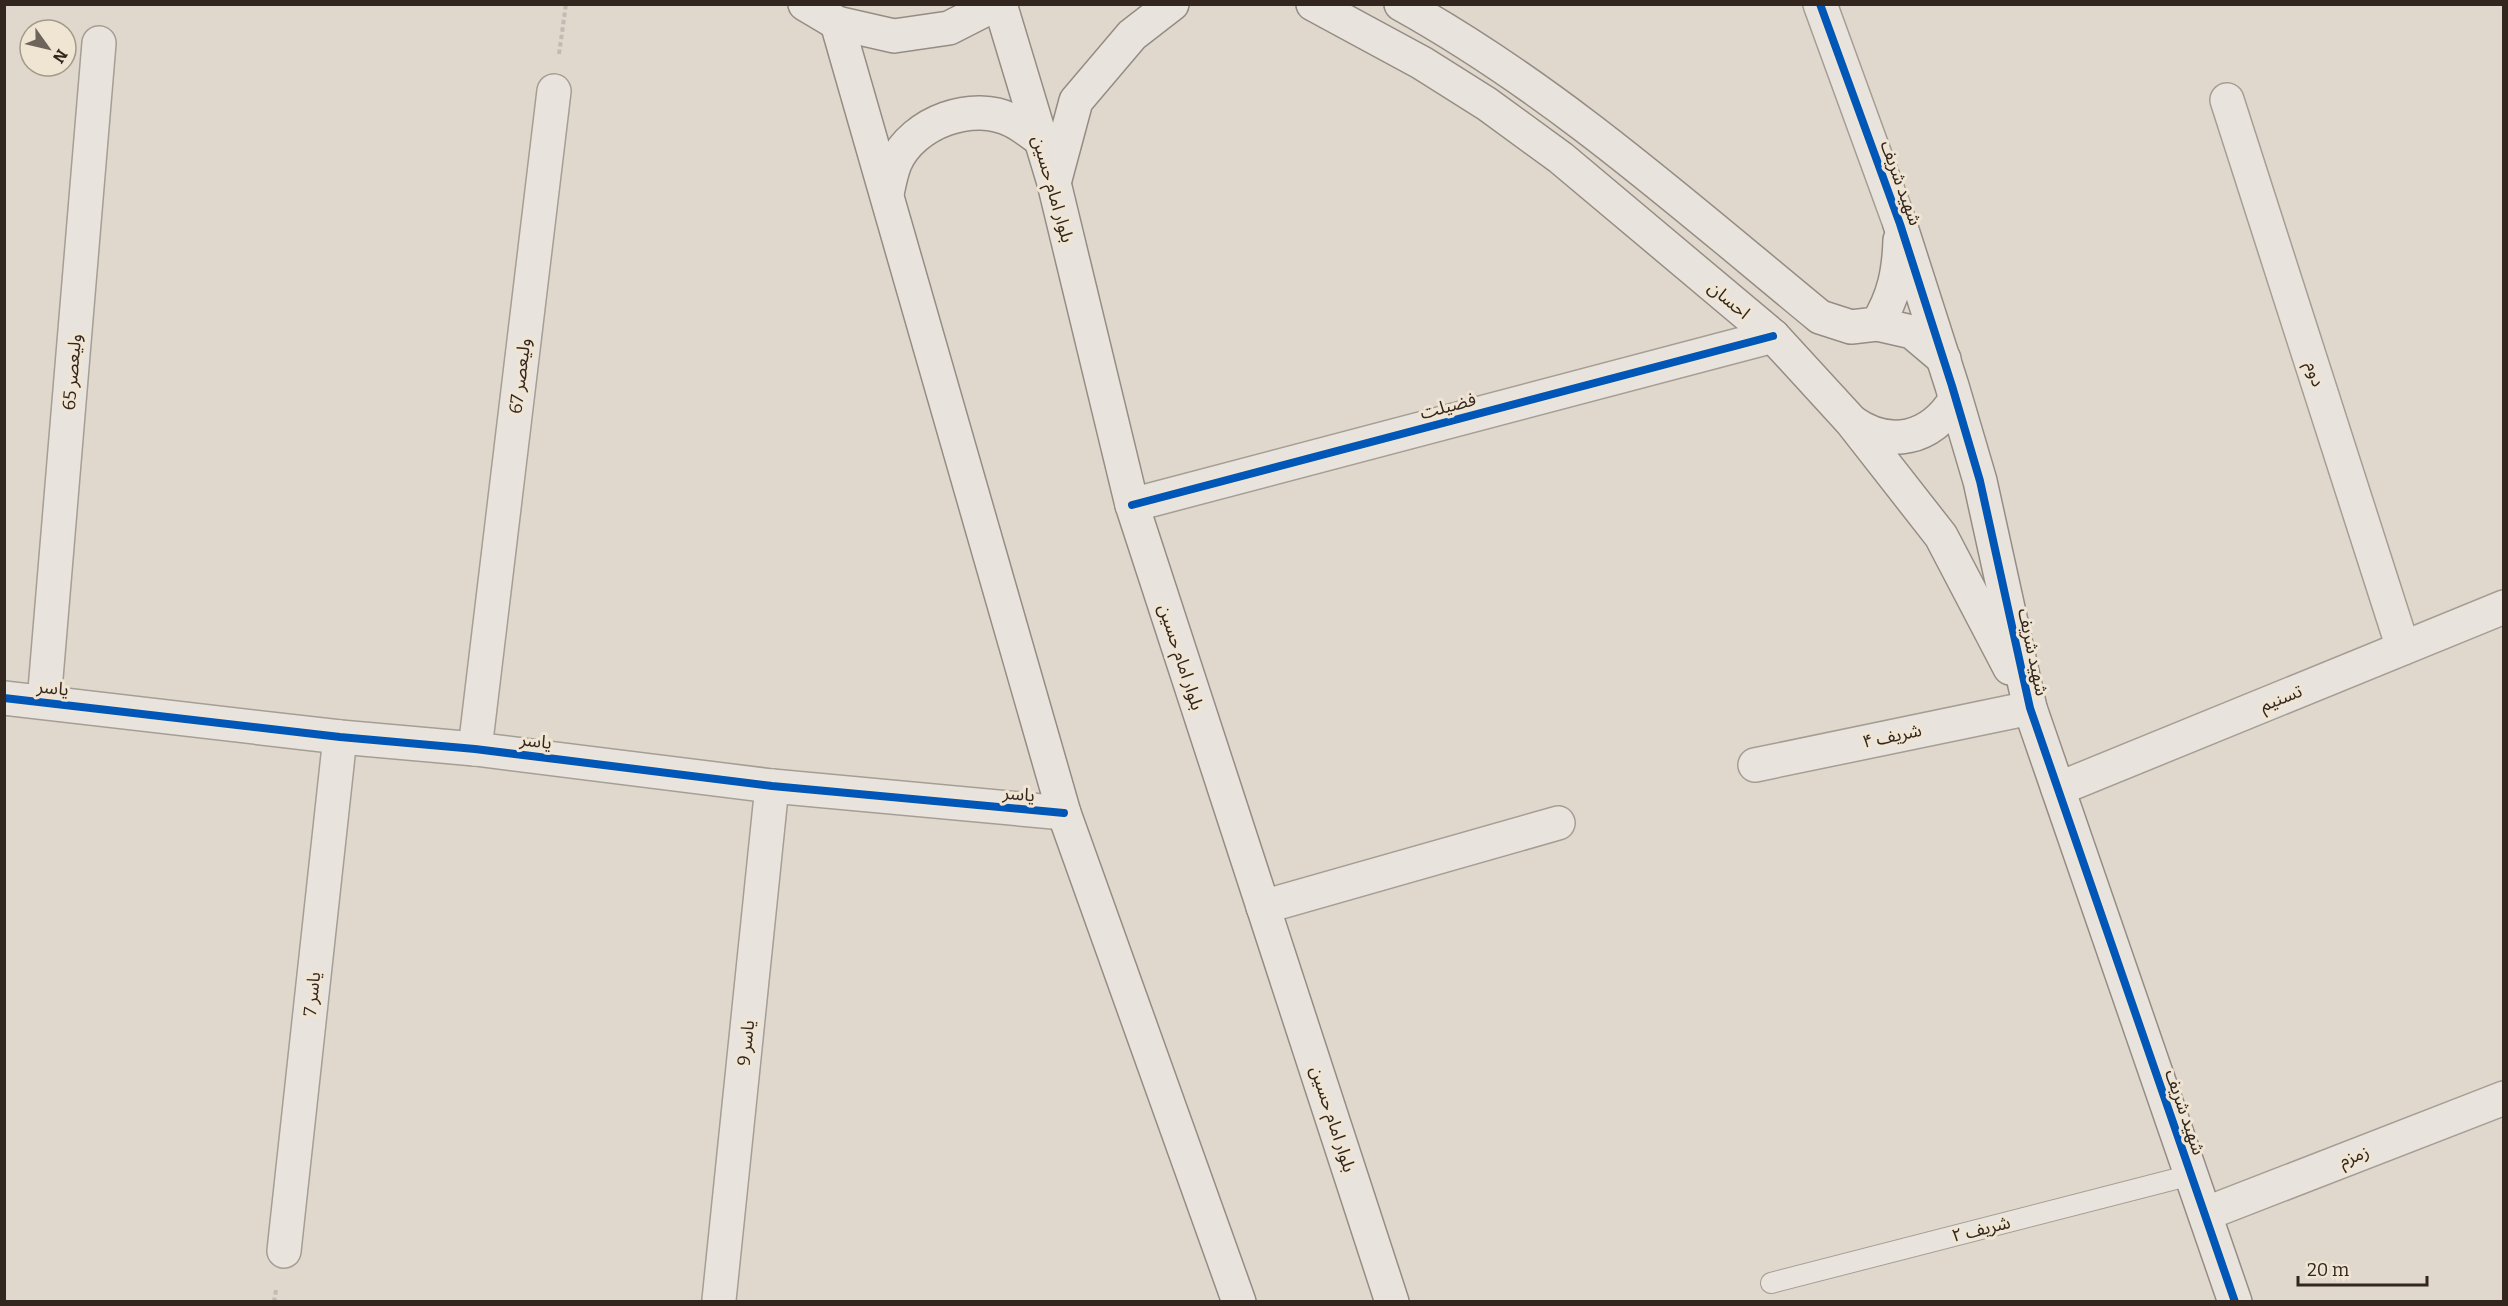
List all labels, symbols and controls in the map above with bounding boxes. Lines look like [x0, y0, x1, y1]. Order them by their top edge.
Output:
north arrow [18, 18, 78, 78]
text: N [49, 46, 71, 67]
street label: بلوار امام حسین [1024, 133, 1079, 246]
street label: شهید شریف [1875, 137, 1927, 229]
street label: احسان [1704, 276, 1754, 324]
street label: ولیعصر 65 [58, 333, 86, 411]
street label: ولیعصر 67 [504, 337, 536, 415]
street label: دوم [2298, 359, 2329, 390]
street label: فضیلت [1418, 388, 1478, 424]
street label: بلوار امام حسین [1151, 601, 1209, 714]
street label: شهید شریف [2013, 606, 2053, 698]
street label: یاسر [35, 675, 70, 701]
street label: تسنیم [2257, 680, 2306, 718]
street label: شریف ۴ [1860, 719, 1924, 753]
street label: یاسر [518, 728, 553, 754]
street label: یاسر [1001, 782, 1036, 806]
street label: یاسر 7 [299, 971, 325, 1017]
street label: یاسر 9 [733, 1019, 759, 1067]
street label: بلوار امام حسین [1303, 1063, 1361, 1176]
street label: شهید شریف [2160, 1066, 2210, 1158]
street label: زمزم [2336, 1140, 2373, 1175]
street label: شریف ۲ [1949, 1211, 2013, 1247]
scale bar [2298, 1249, 2427, 1287]
text: 20 m [2307, 1259, 2349, 1281]

